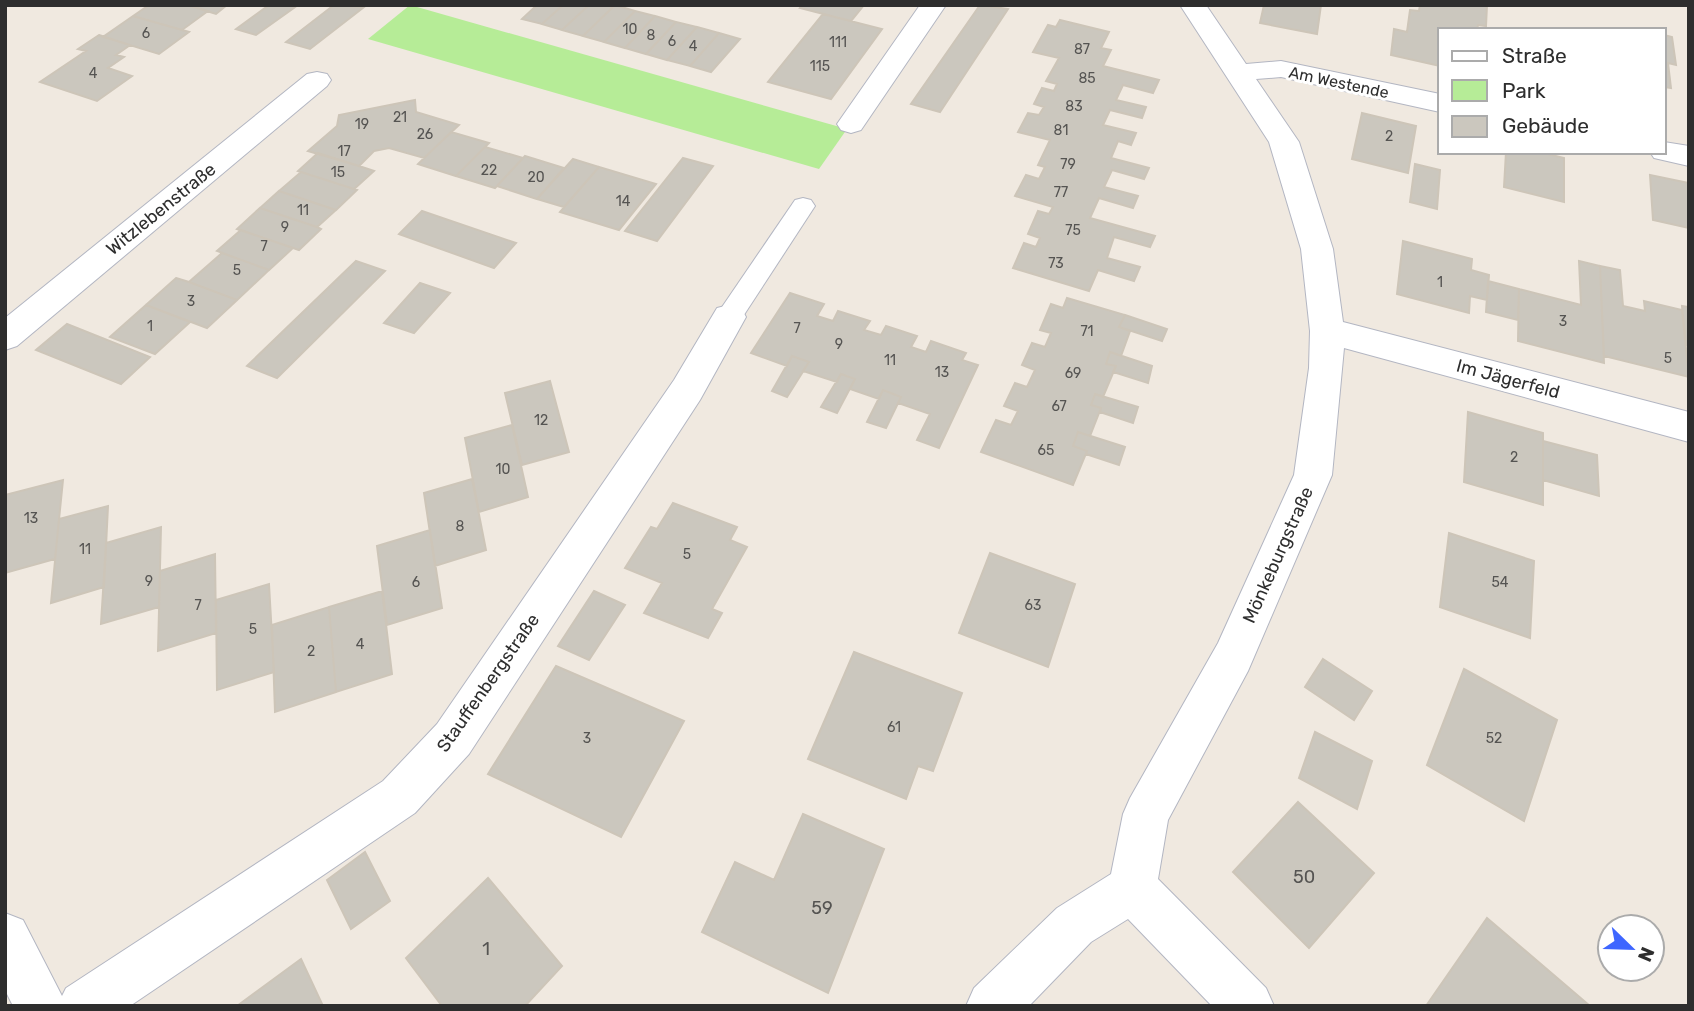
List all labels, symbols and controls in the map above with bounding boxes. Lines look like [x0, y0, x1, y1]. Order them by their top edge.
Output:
house number: 10 [623, 21, 638, 38]
house number: 6 [142, 25, 150, 42]
house number: 8 [647, 27, 656, 44]
legend [1438, 28, 1666, 154]
house number: 6 [668, 33, 676, 50]
house number: 111 [829, 34, 847, 51]
house number: 4 [689, 38, 698, 55]
house number: 87 [1074, 41, 1090, 58]
text: Straße [1502, 43, 1567, 68]
house number: 115 [810, 58, 830, 75]
street label: Am Westende [1287, 63, 1391, 102]
house number: 4 [89, 65, 98, 82]
house number: 85 [1078, 70, 1096, 87]
text: Park [1502, 78, 1546, 103]
house number: 83 [1065, 98, 1083, 115]
house number: 21 [393, 109, 407, 126]
text: Gebäude [1502, 113, 1589, 138]
house number: 19 [355, 116, 369, 133]
house number: 81 [1054, 122, 1068, 139]
house number: 26 [417, 126, 433, 143]
house number: 2 [1385, 128, 1393, 145]
house number: 17 [337, 143, 351, 160]
house number: 79 [1060, 156, 1076, 173]
street label: Witzlebenstraße [102, 158, 220, 260]
house number: 22 [481, 162, 497, 179]
house number: 15 [331, 164, 345, 181]
house number: 20 [527, 169, 545, 186]
house number: 77 [1054, 184, 1068, 201]
house number: 14 [616, 193, 631, 210]
house number: 11 [297, 202, 309, 219]
house number: 9 [281, 219, 289, 236]
house number: 75 [1065, 222, 1081, 239]
house number: 7 [260, 238, 268, 255]
house number: 73 [1048, 255, 1064, 272]
house number: 5 [233, 262, 241, 279]
house number: 1 [1437, 274, 1443, 291]
house number: 3 [187, 293, 195, 310]
house number: 3 [1559, 313, 1567, 330]
house number: 1 [147, 318, 153, 335]
house number: 7 [793, 320, 801, 337]
house number: 71 [1080, 323, 1094, 340]
house number: 9 [835, 336, 843, 353]
house number: 5 [1664, 350, 1672, 367]
house number: 11 [884, 352, 896, 369]
street label: Im Jägerfeld [1454, 355, 1562, 403]
house number: 13 [935, 364, 949, 381]
house number: 69 [1065, 365, 1081, 382]
house number: 67 [1051, 398, 1067, 415]
house number: 12 [534, 412, 548, 429]
house number: 65 [1038, 442, 1054, 459]
house number: 2 [1510, 449, 1518, 466]
house number: 10 [496, 461, 511, 478]
street label: Mönkeburgstraße [1238, 483, 1318, 627]
house number: 13 [24, 510, 38, 527]
house number: 8 [456, 518, 465, 535]
house number: 11 [79, 541, 91, 558]
house number: 5 [683, 546, 691, 563]
house number: 9 [145, 573, 153, 590]
house number: 6 [412, 574, 420, 591]
house number: 54 [1491, 574, 1509, 591]
house number: 7 [194, 597, 202, 614]
house number: 63 [1025, 597, 1041, 614]
street label: Stauffenbergstraße [432, 610, 544, 756]
house number: 5 [249, 621, 257, 638]
house number: 4 [356, 636, 365, 653]
house number: 2 [307, 643, 315, 660]
house number: 61 [887, 719, 901, 736]
house number: 3 [583, 730, 591, 747]
house number: 52 [1486, 730, 1502, 747]
house number: 50 [1293, 866, 1315, 888]
house number: 59 [811, 897, 833, 919]
north arrow [1596, 913, 1666, 983]
house number: 1 [482, 938, 490, 960]
text: N [1633, 944, 1659, 965]

